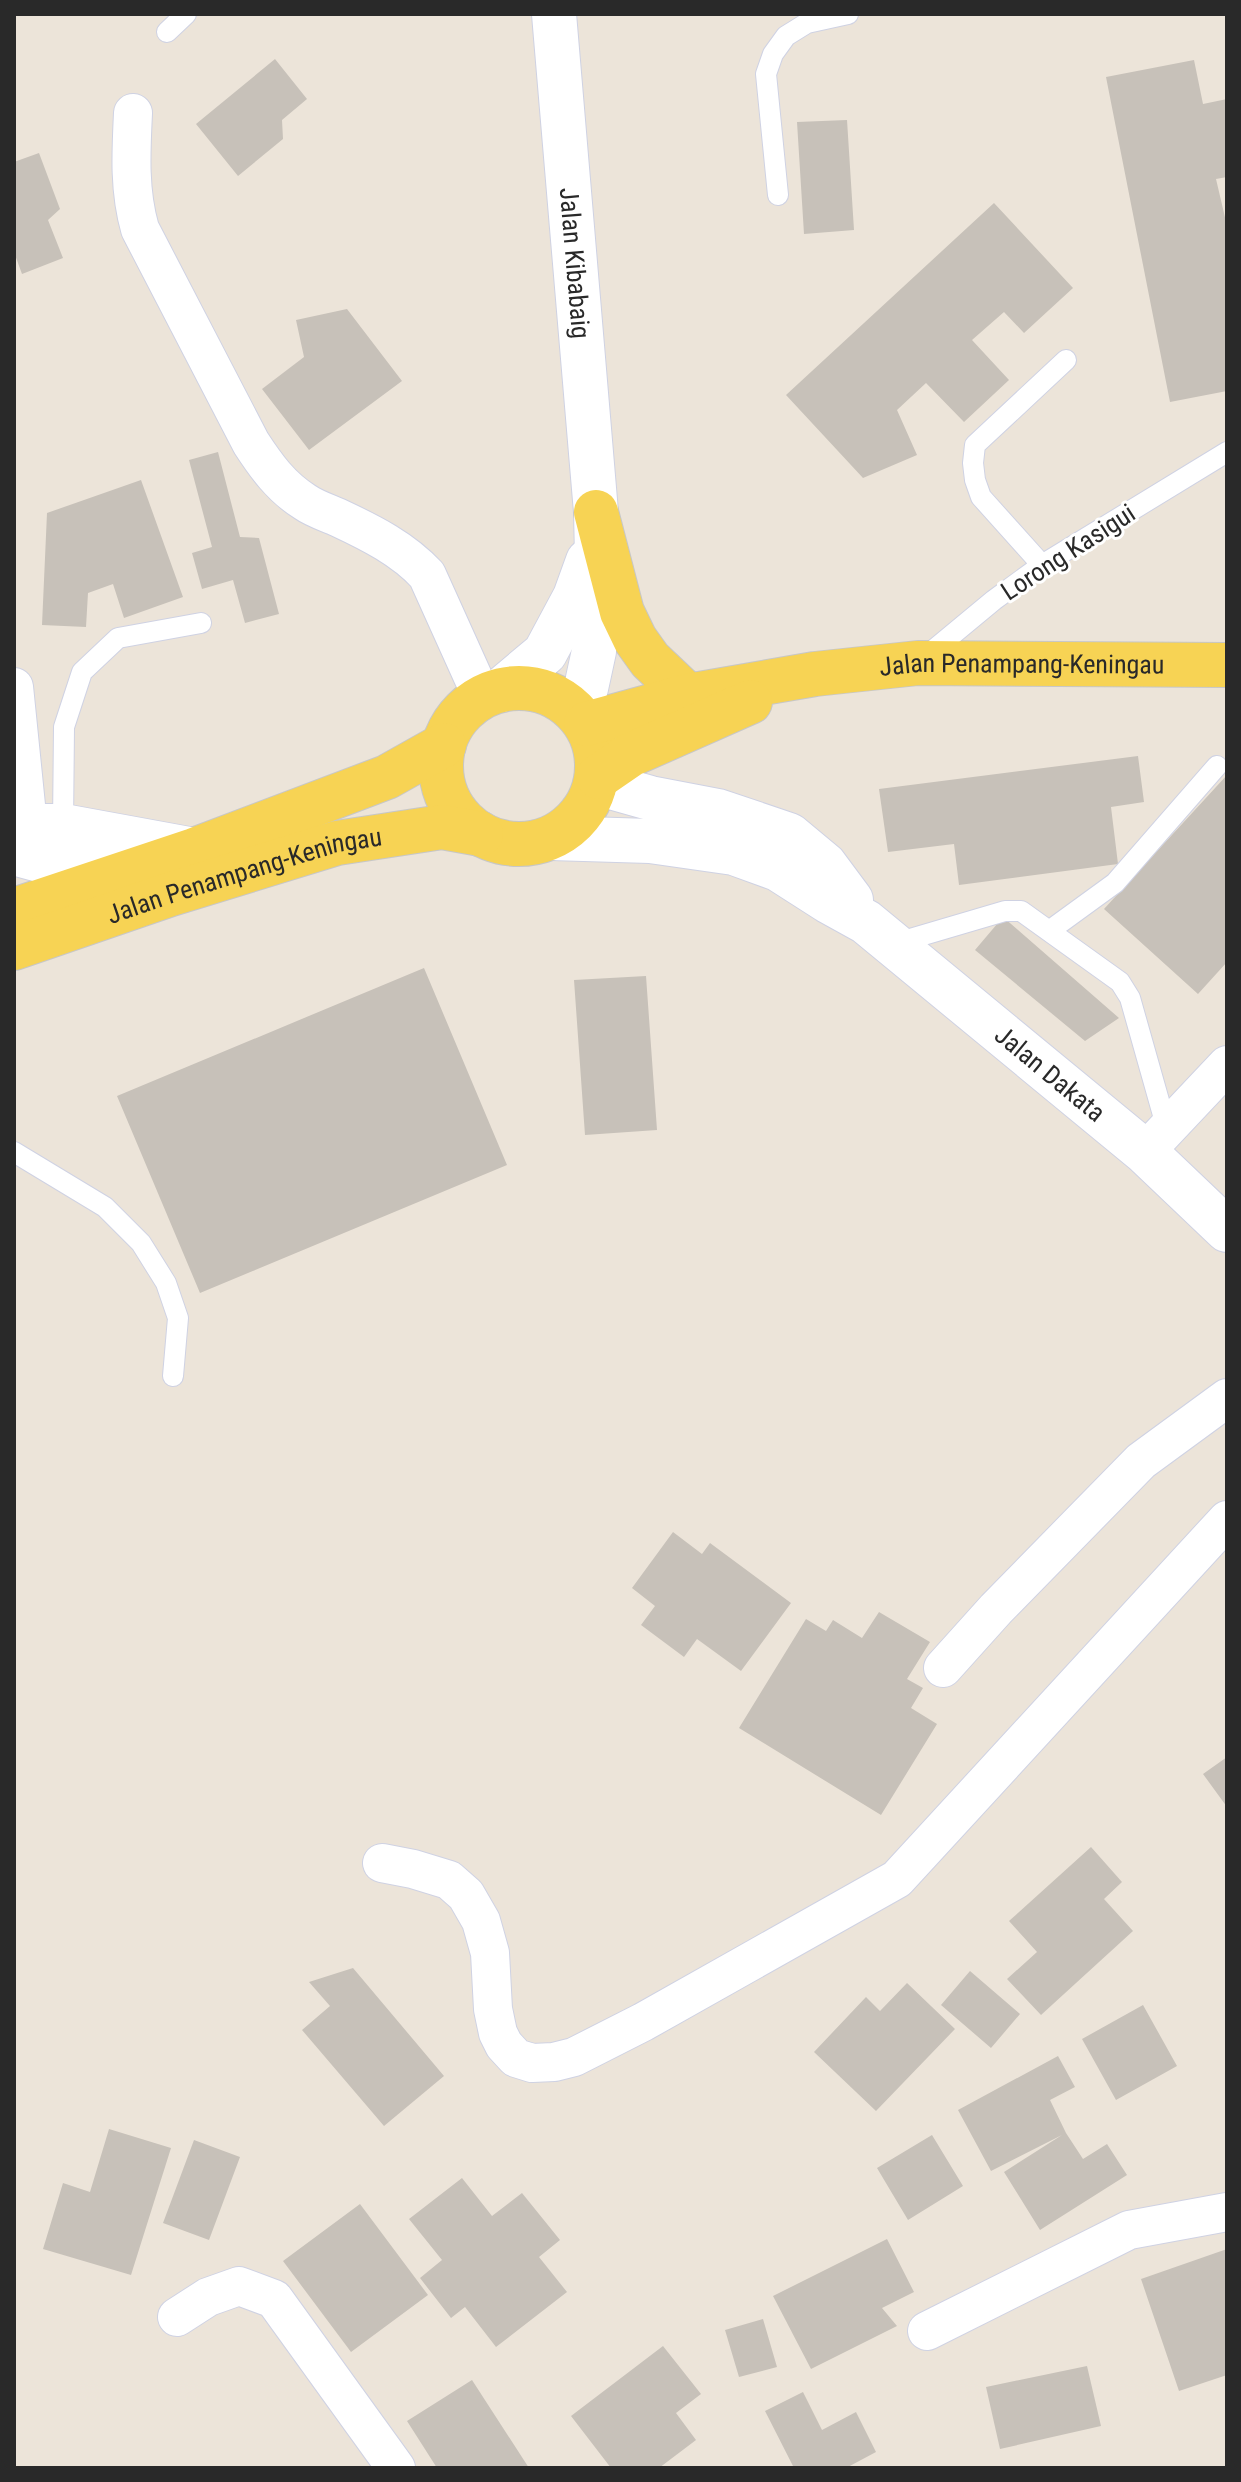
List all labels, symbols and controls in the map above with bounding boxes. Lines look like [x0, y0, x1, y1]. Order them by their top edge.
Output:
street label: Jalan Kibabaig [554, 186, 596, 340]
street label: Lorong Kasigui [996, 498, 1140, 606]
street label: Jalan Penampang-Keningau [878, 648, 1165, 682]
street label: Jalan Penampang-Keningau [103, 821, 384, 930]
street label: Jalan Dakata [989, 1020, 1111, 1128]

